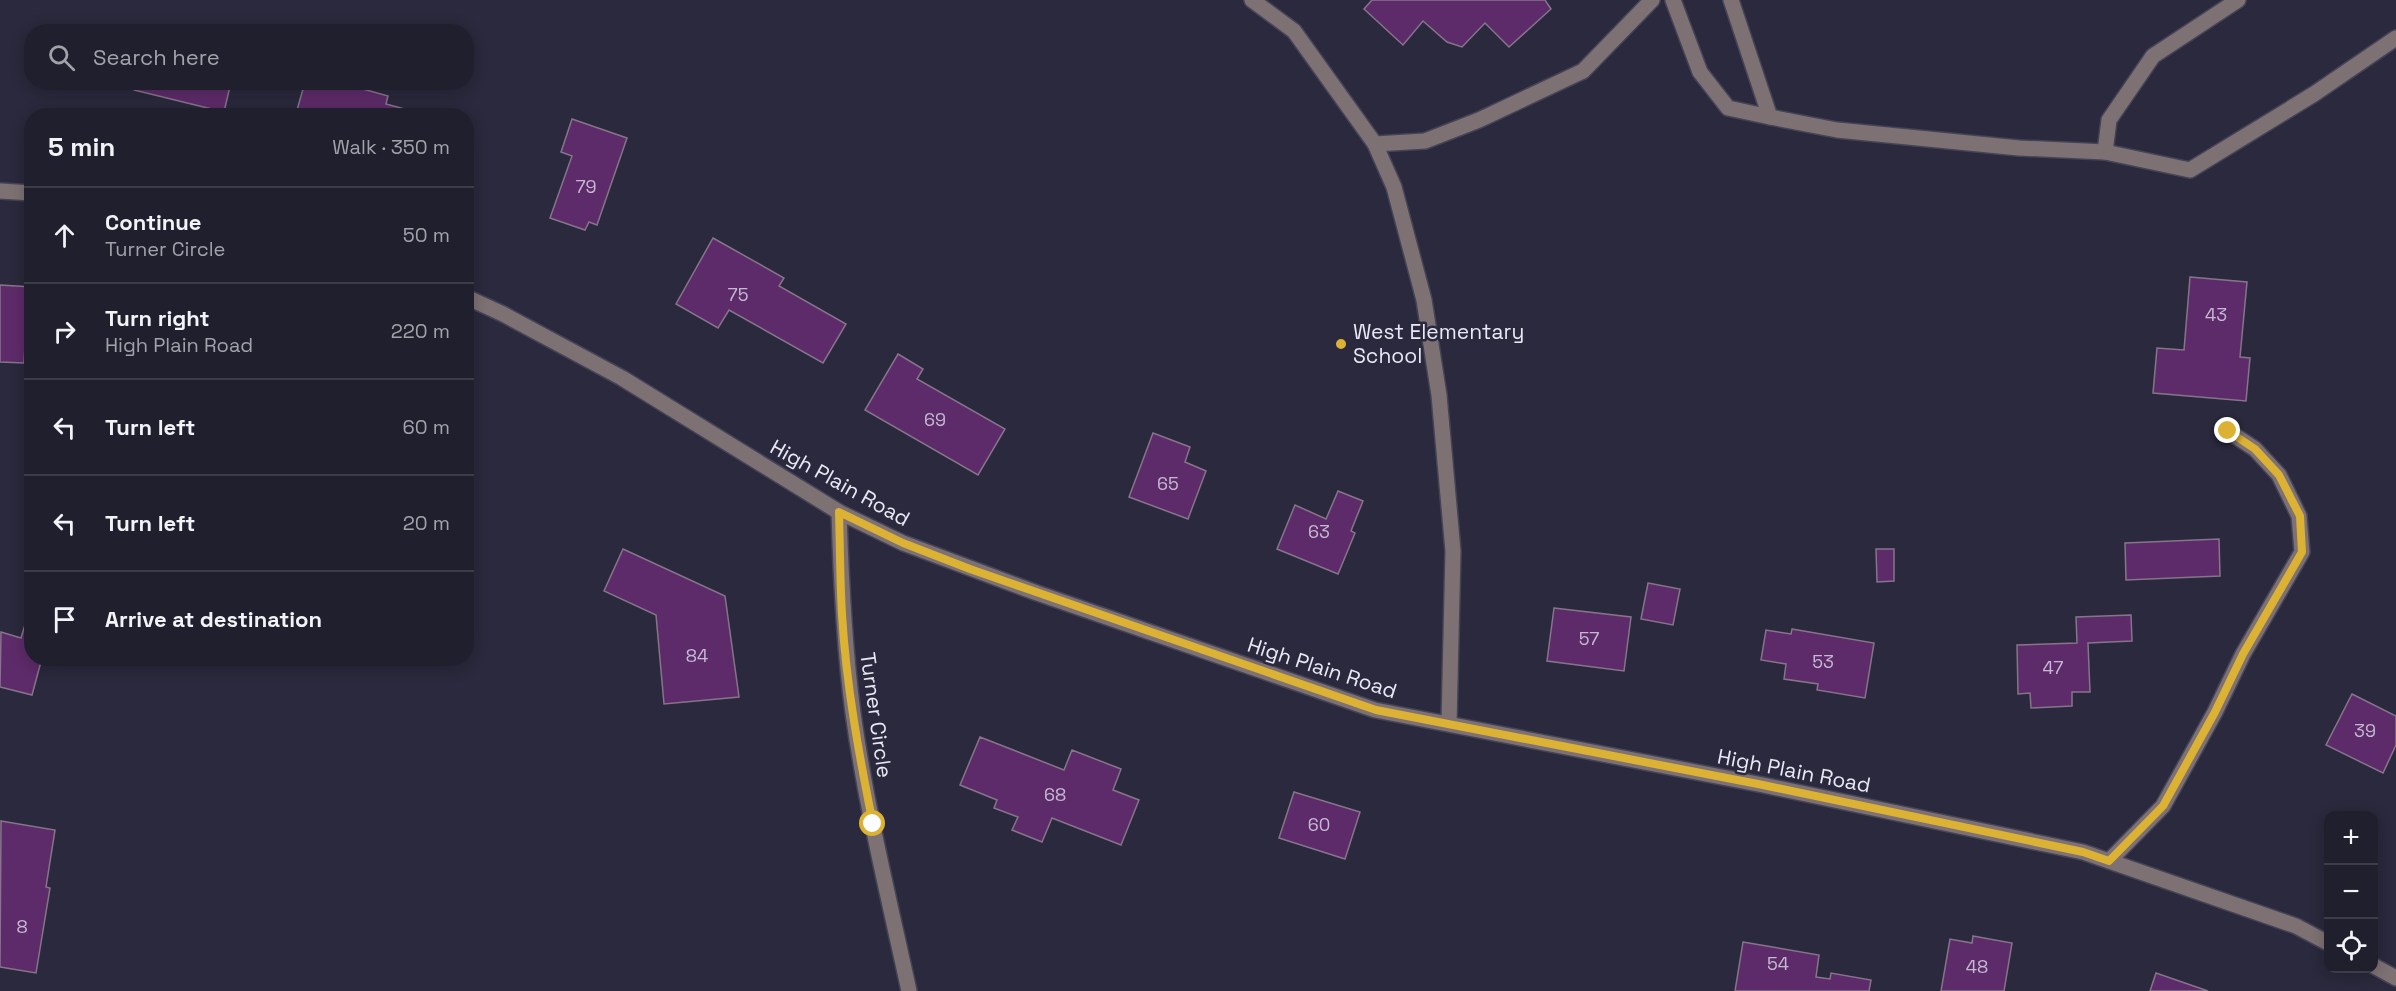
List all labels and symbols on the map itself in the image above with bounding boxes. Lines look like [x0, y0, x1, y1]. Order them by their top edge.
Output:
house number: 79 [575, 175, 597, 198]
house number: 75 [728, 283, 748, 306]
house number: 43 [2205, 303, 2227, 326]
place label: West Elementary School [1353, 318, 1524, 369]
marker: West Elementary School [1334, 337, 1348, 351]
house number: 69 [924, 408, 946, 431]
route end [2214, 417, 2240, 443]
street label: High Plain Road [766, 433, 915, 532]
house number: 65 [1157, 472, 1179, 495]
house number: 63 [1308, 520, 1330, 543]
house number: 57 [1579, 627, 1599, 650]
street label: High Plain Road [1244, 631, 1400, 704]
house number: 84 [686, 644, 708, 667]
street label: Turner Circle [854, 650, 899, 779]
house number: 53 [1812, 650, 1834, 673]
house number: 47 [2043, 656, 2063, 679]
house number: 39 [2354, 719, 2376, 742]
street label: High Plain Road [1715, 742, 1873, 799]
house number: 68 [1044, 783, 1066, 806]
route start [859, 810, 885, 836]
house number: 60 [1308, 813, 1330, 836]
house number: 8 [16, 915, 28, 938]
house number: 54 [1767, 952, 1789, 975]
house number: 48 [1966, 955, 1988, 978]

